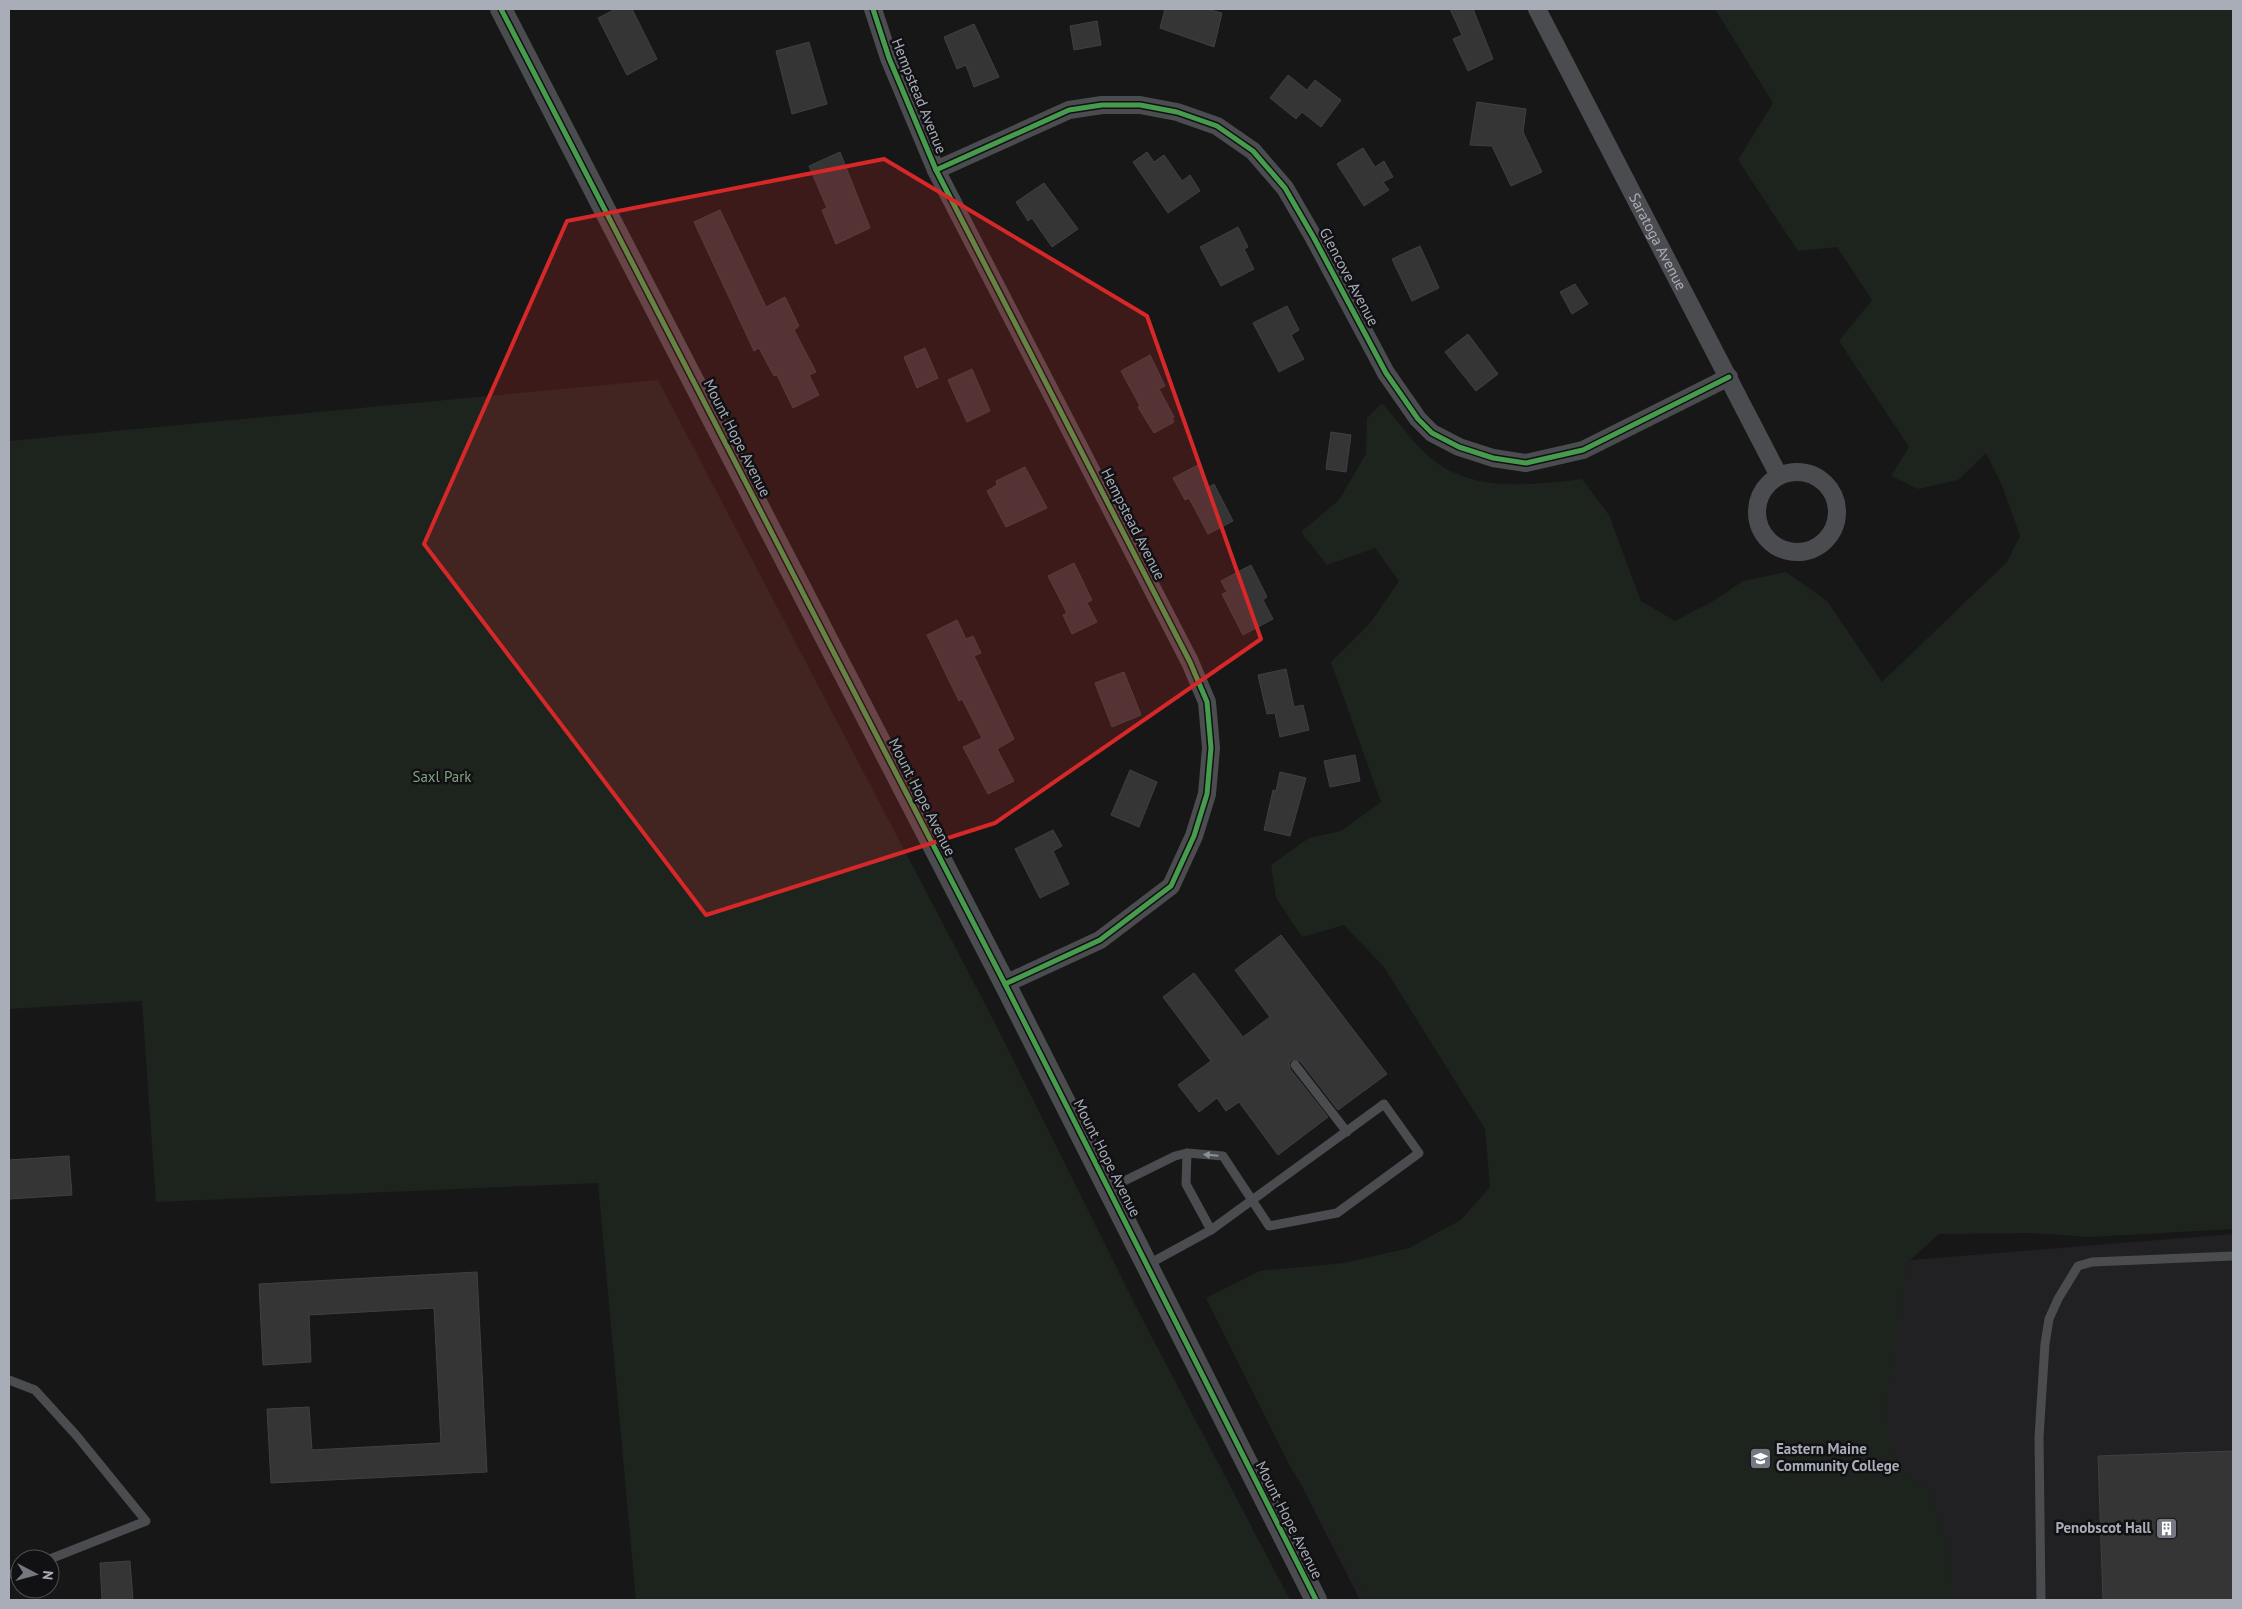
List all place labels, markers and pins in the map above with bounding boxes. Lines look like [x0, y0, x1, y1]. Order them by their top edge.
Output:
place label: Eastern Maine Community College [1776, 1439, 1900, 1475]
school or university icon: Eastern Maine Community College [1748, 1446, 1772, 1470]
building icon: Penobscot Hall [2155, 1516, 2179, 1540]
place label: Penobscot Hall [2055, 1518, 2152, 1537]

